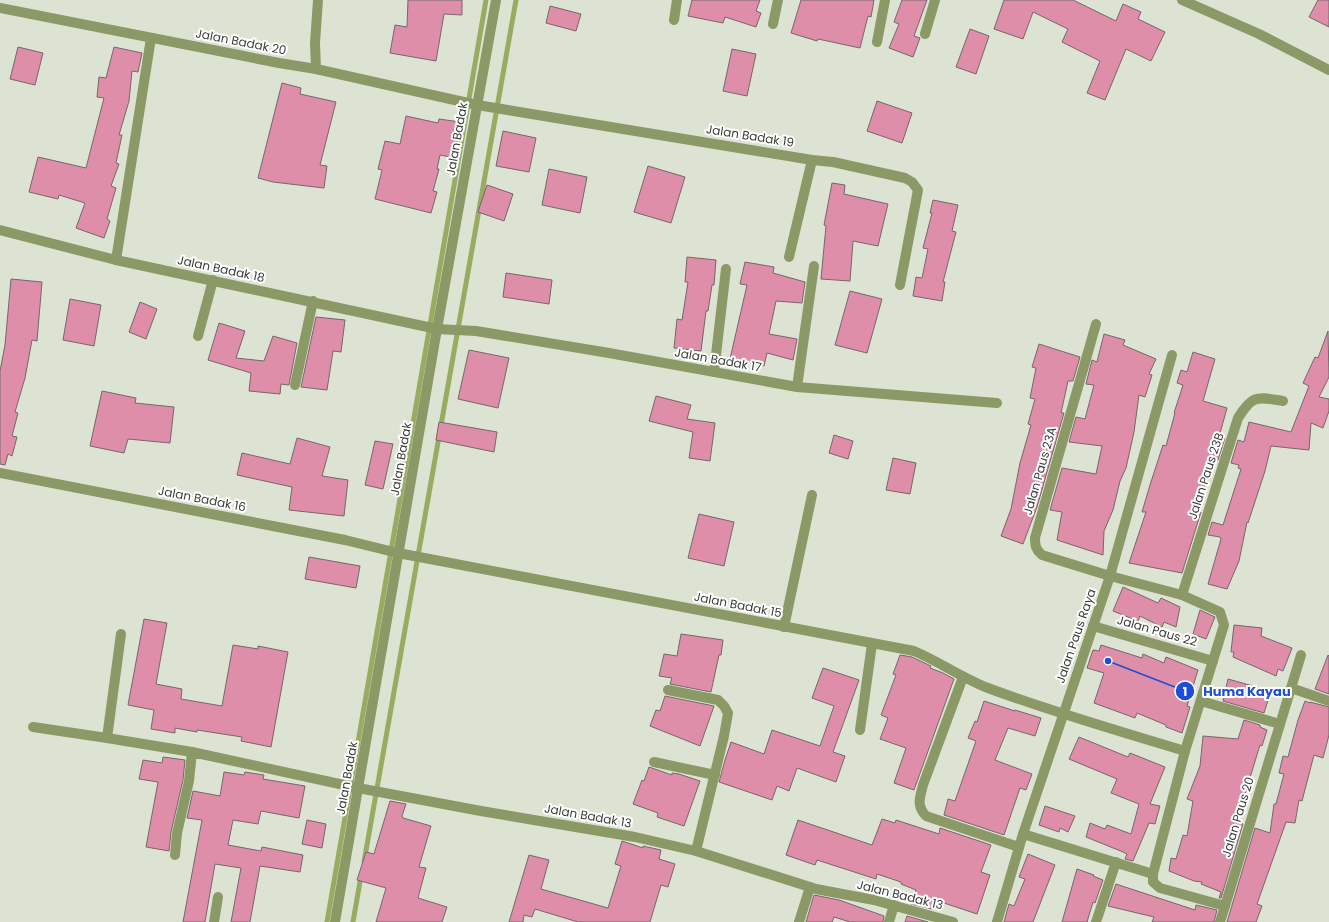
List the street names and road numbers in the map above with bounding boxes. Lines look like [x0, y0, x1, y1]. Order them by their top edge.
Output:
street label: Jalan Badak 20 [194, 24, 288, 59]
street label: Jalan Badak [442, 100, 471, 177]
street label: Jalan Badak 19 [705, 120, 795, 151]
street label: Jalan Badak 18 [176, 251, 266, 286]
street label: Jalan Badak 17 [673, 344, 763, 376]
street label: Jalan Badak [386, 420, 415, 497]
street label: Jalan Paus 23A [1019, 425, 1060, 517]
street label: Jalan Paus 23B [1184, 430, 1228, 521]
street label: Jalan Badak 16 [157, 482, 247, 515]
street label: Jalan Paus Raya [1051, 586, 1100, 685]
street label: Jalan Badak 15 [693, 588, 783, 621]
street label: Jalan Paus 22 [1115, 611, 1199, 650]
street label: Jalan Badak [332, 739, 361, 816]
street label: Jalan Paus 20 [1217, 775, 1258, 859]
street label: Jalan Badak 13 [543, 799, 633, 832]
street label: Jalan Badak 13 [855, 876, 945, 913]

